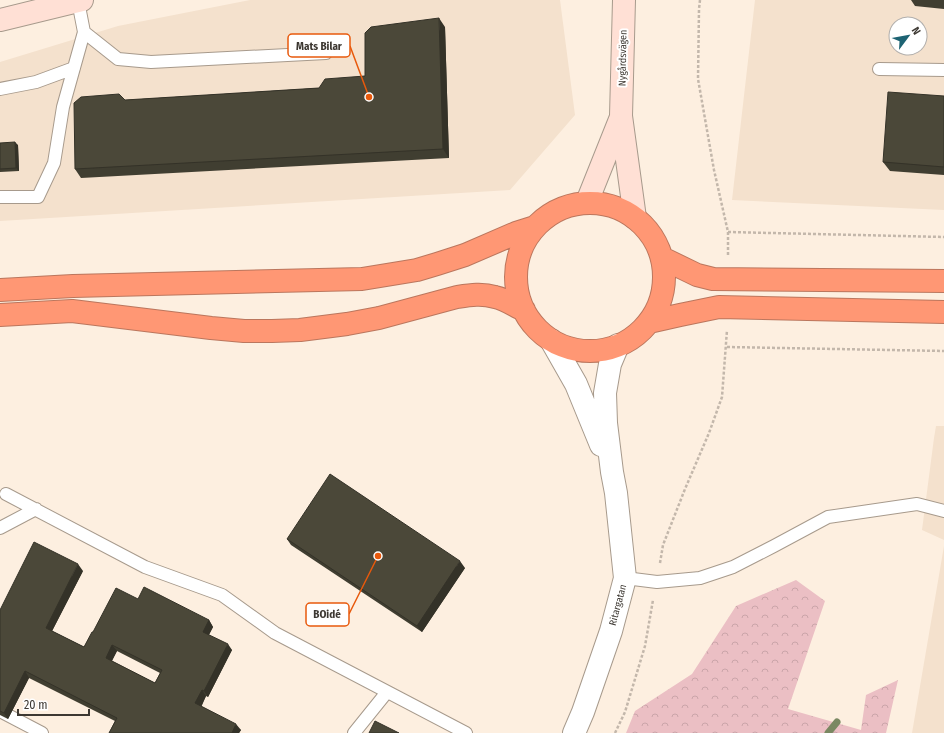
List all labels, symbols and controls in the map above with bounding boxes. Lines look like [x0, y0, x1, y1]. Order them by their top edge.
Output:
north arrow [888, 16, 928, 56]
text: N [909, 25, 923, 37]
street label: Nygårdsvägen [616, 30, 629, 86]
callout: Mats Bilar [288, 34, 350, 57]
text: Mats Bilar [296, 40, 343, 53]
street label: Ritargatan [607, 583, 629, 627]
callout: BOidé [306, 603, 349, 626]
text: BOidé [313, 608, 341, 621]
scale bar [18, 691, 89, 717]
text: 20 m [24, 698, 48, 712]

